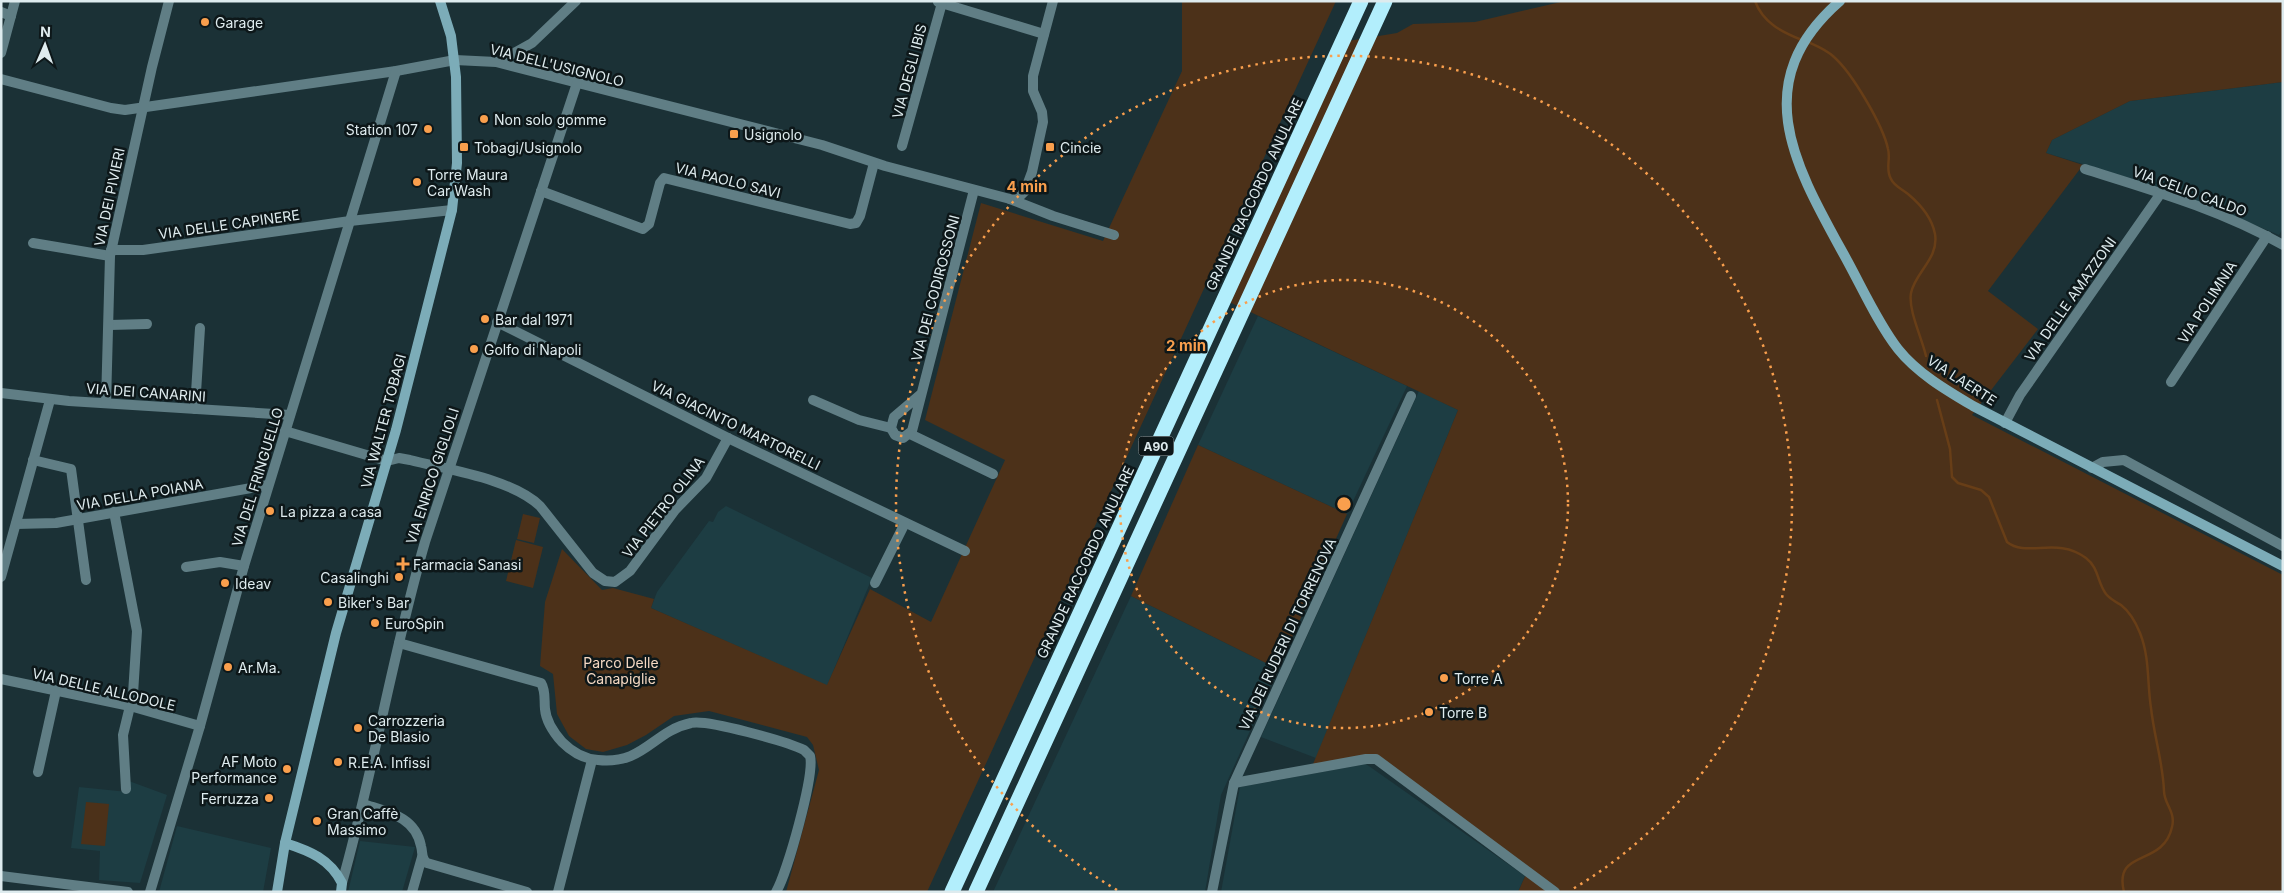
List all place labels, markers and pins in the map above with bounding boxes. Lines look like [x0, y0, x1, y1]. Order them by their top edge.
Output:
place label: Garage [215, 14, 263, 31]
marker: Garage [199, 16, 211, 28]
place label: Non solo gomme [494, 111, 606, 128]
marker: Non solo gomme [478, 113, 490, 125]
place label: Station 107 [346, 121, 418, 138]
marker: Station 107 [422, 123, 434, 135]
place label: Usignolo [744, 126, 802, 143]
marker: Usignolo [728, 128, 740, 140]
place label: Tobagi/Usignolo [474, 139, 582, 156]
place label: Cincie [1060, 139, 1101, 156]
marker: Tobagi/Usignolo [458, 141, 470, 153]
marker: Cincie [1044, 141, 1056, 153]
place label: Torre Maura Car Wash [427, 166, 508, 199]
marker: Torre Maura Car Wash [411, 176, 423, 188]
place label: Bar dal 1971 [495, 311, 573, 328]
marker: Bar dal 1971 [479, 313, 491, 325]
place label: Golfo di Napoli [484, 341, 581, 358]
marker: Golfo di Napoli [468, 343, 480, 355]
centre of rings [1335, 495, 1353, 513]
place label: La pizza a casa [280, 503, 382, 520]
marker: La pizza a casa [264, 505, 276, 517]
place label: Farmacia Sanasi [413, 556, 521, 573]
marker: Farmacia Sanasi [397, 558, 409, 570]
place label: Casalinghi [320, 569, 389, 586]
marker: Casalinghi [393, 571, 405, 583]
place label: Ideav [235, 575, 271, 592]
marker: Ideav [219, 577, 231, 589]
place label: Biker's Bar [338, 594, 409, 611]
marker: Biker's Bar [322, 596, 334, 608]
place label: EuroSpin [385, 615, 444, 632]
marker: EuroSpin [369, 617, 381, 629]
place label: Ar.Ma. [238, 659, 281, 676]
marker: Ar.Ma. [222, 661, 234, 673]
place label: Torre A [1454, 670, 1503, 687]
marker: Torre A [1438, 672, 1450, 684]
place label: Torre B [1439, 704, 1487, 721]
marker: Torre B [1423, 706, 1435, 718]
place label: Carrozzeria De Blasio [368, 712, 445, 745]
marker: Carrozzeria De Blasio [352, 722, 364, 734]
place label: AF Moto Performance [191, 753, 277, 786]
place label: R.E.A. Infissi [348, 754, 430, 771]
marker: R.E.A. Infissi [332, 756, 344, 768]
marker: AF Moto Performance [281, 763, 293, 775]
place label: Ferruzza [201, 790, 259, 807]
marker: Ferruzza [263, 792, 275, 804]
place label: Gran Caffè Massimo [327, 805, 398, 838]
marker: Gran Caffè Massimo [311, 815, 323, 827]

